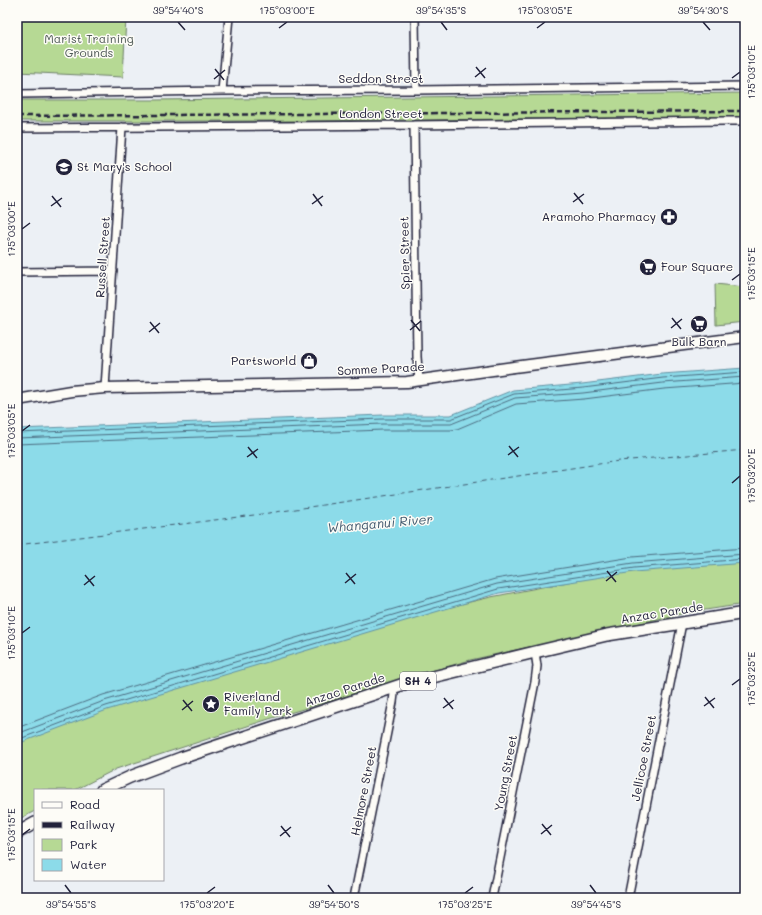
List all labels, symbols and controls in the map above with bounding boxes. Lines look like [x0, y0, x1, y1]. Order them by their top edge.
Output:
text: 39°54'40"S [153, 3, 204, 17]
text: 175°03'00"E [259, 3, 315, 17]
text: 39°54'35"S [416, 3, 467, 17]
text: 175°03'05"E [517, 3, 573, 17]
text: 39°54'30"S [678, 3, 729, 17]
park label: Marist Training Grounds [44, 30, 134, 60]
text: 175°03'10"E [744, 45, 758, 99]
street label: Seddon Street [338, 70, 424, 86]
street label: London Street [339, 105, 423, 121]
school or university icon: St Mary's School [54, 157, 74, 177]
place label: St Mary's School [77, 158, 172, 174]
text: 175°03'00"E [4, 201, 18, 257]
pharmacy icon: Aramoho Pharmacy [659, 207, 679, 227]
place label: Aramoho Pharmacy [542, 208, 656, 224]
street label: Russell Street [91, 216, 113, 298]
street label: Spier Street [395, 216, 413, 290]
text: 175°03'15"E [744, 247, 758, 301]
supermarket icon: Four Square [638, 257, 658, 277]
place label: Four Square [661, 258, 733, 274]
supermarket icon: Bulk Barn [689, 314, 709, 334]
place label: Bulk Barn [672, 333, 726, 349]
shop icon: Partsworld [299, 351, 319, 371]
place label: Partsworld [231, 352, 296, 368]
street label: Somme Parade [337, 358, 425, 378]
text: 175°03'05"E [4, 403, 18, 459]
text: 175°03'20"E [744, 448, 758, 503]
water label: Whanganui River [326, 509, 434, 536]
street label: Anzac Parade [619, 598, 704, 626]
text: 175°03'10"E [4, 606, 18, 660]
text: 175°03'25"E [744, 651, 758, 706]
street label: Anzac Parade [303, 669, 387, 710]
road number: SH 4 [400, 672, 436, 690]
place label: Riverland Family Park [224, 688, 292, 718]
place icon: Riverland Family Park [201, 694, 221, 714]
street label: Jellicoe Street [627, 713, 659, 802]
street label: Young Street [490, 733, 520, 812]
street label: Helmore Street [346, 745, 380, 837]
legend [34, 789, 164, 881]
text: Road [70, 796, 100, 812]
text: 175°03'15"E [4, 808, 18, 862]
text: Railway [70, 816, 115, 832]
text: Park [70, 836, 97, 852]
text: Water [70, 856, 107, 872]
text: 39°54'55"S [46, 897, 97, 911]
text: 175°03'20"E [180, 897, 235, 911]
text: 39°54'50"S [309, 897, 360, 911]
text: 175°03'25"E [438, 897, 493, 911]
text: 39°54'45"S [571, 897, 622, 911]

